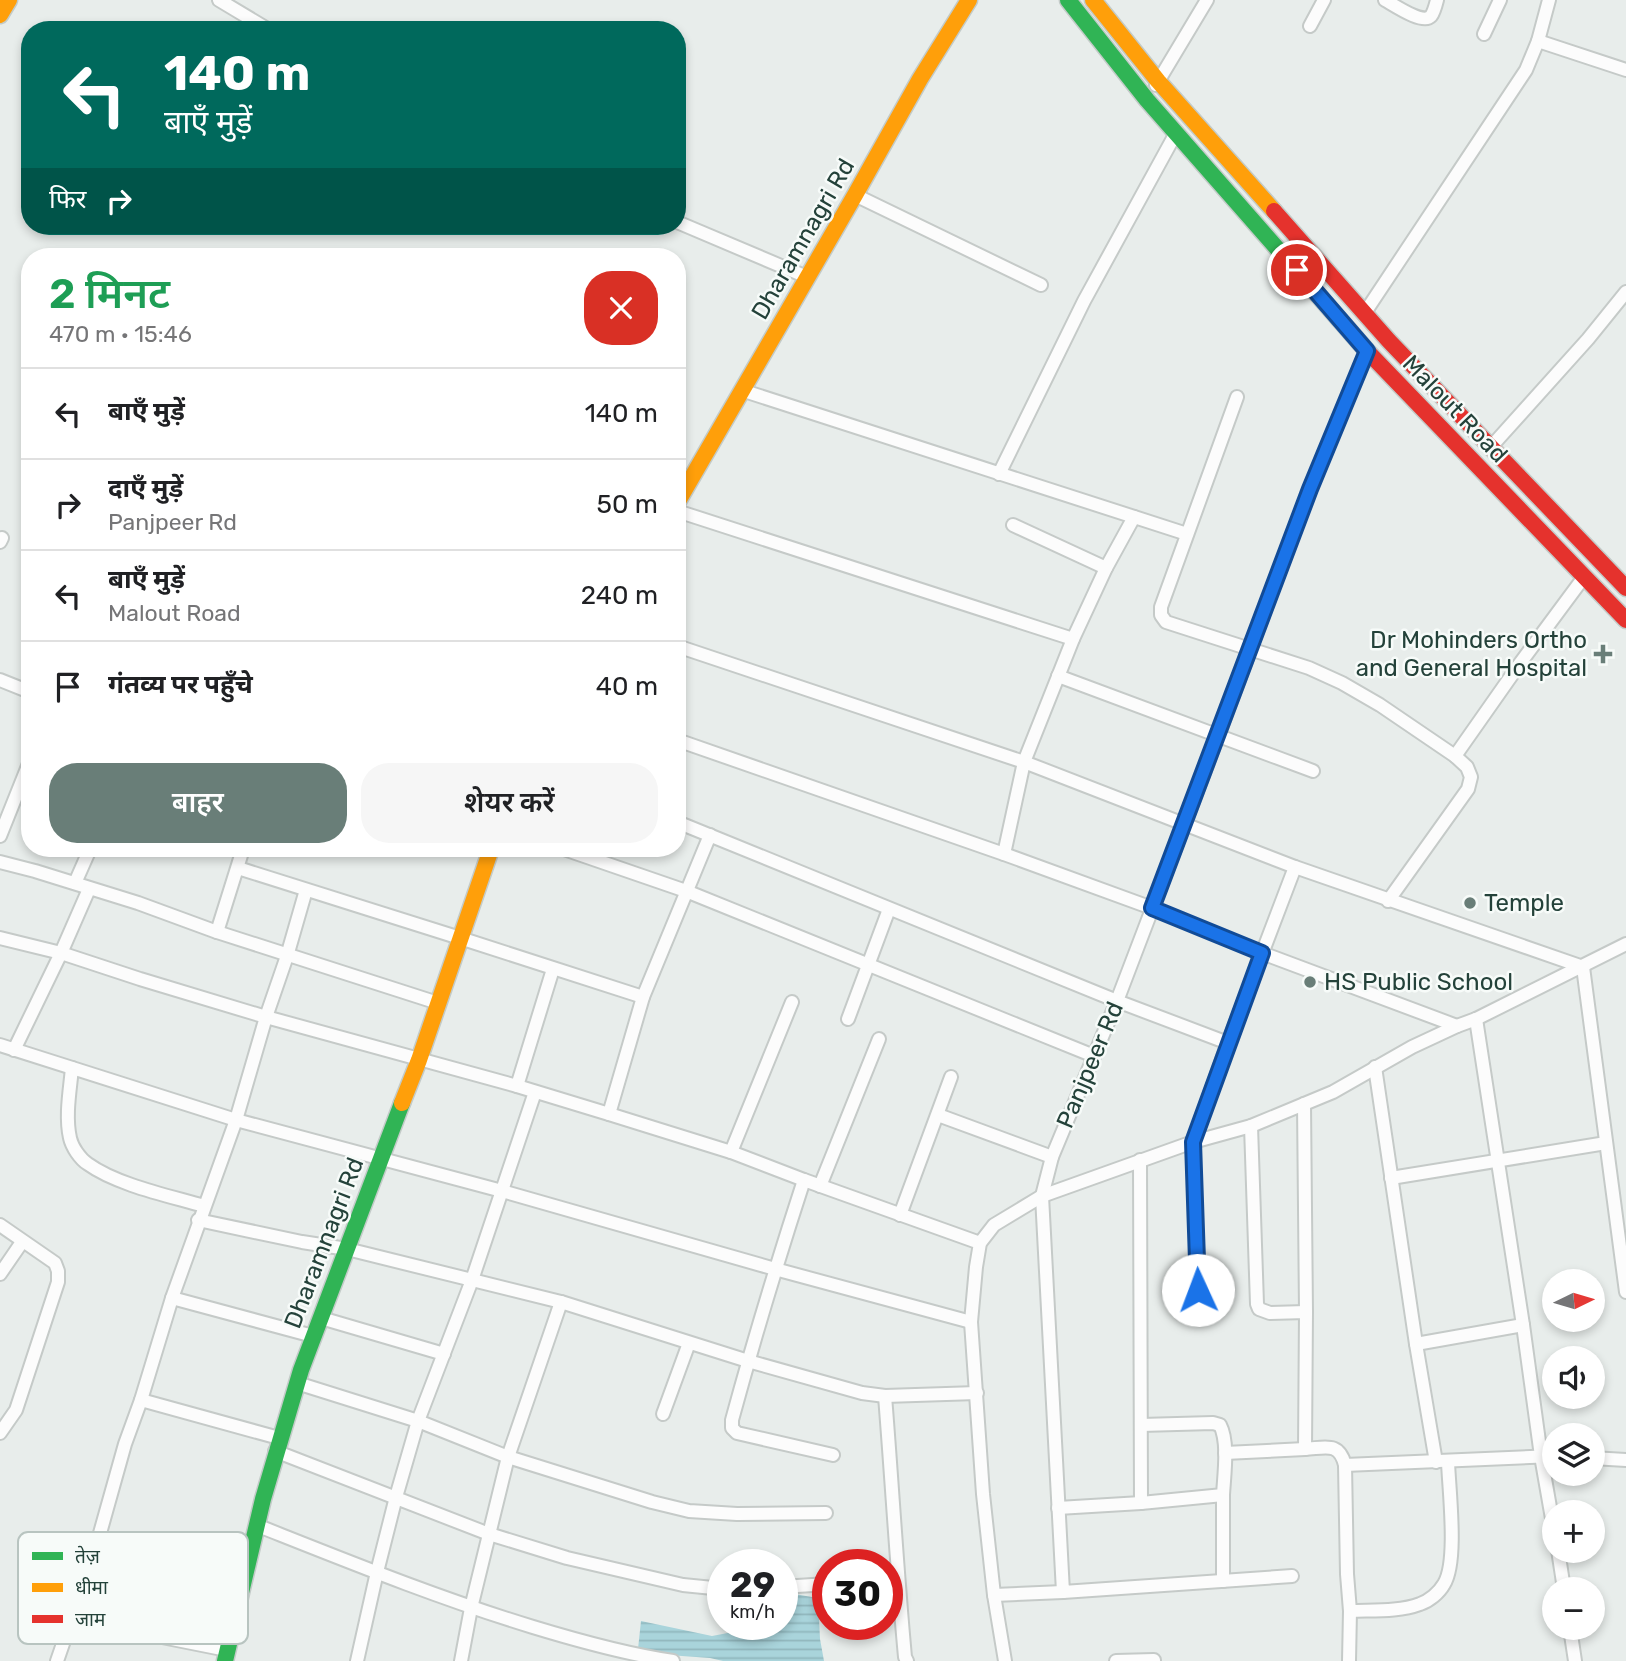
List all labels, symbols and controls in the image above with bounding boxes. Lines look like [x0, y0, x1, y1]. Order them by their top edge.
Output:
text: 140 m [164, 44, 310, 102]
icon: left [49, 49, 140, 140]
text: बाएँ मुड़ें [164, 103, 252, 141]
street label: Dharamnagri Rd [746, 154, 860, 324]
icon: right [100, 182, 138, 220]
text: फिर [49, 184, 86, 215]
pin [1267, 240, 1327, 300]
icon: arrive [1278, 251, 1316, 289]
text: 2 मिनट [49, 269, 170, 319]
button: close [584, 271, 658, 345]
text: 470 m · 15:46 [49, 320, 192, 348]
street label: Malout Road [1397, 349, 1513, 469]
icon: left [49, 395, 87, 433]
text: बाएँ मुड़ें [108, 396, 185, 427]
text: 140 m [585, 398, 658, 429]
text: दाएँ मुड़ें [108, 473, 183, 504]
icon: right [49, 486, 87, 524]
text: 50 m [597, 489, 658, 520]
text: Panjpeer Rd [108, 508, 237, 536]
text: बाएँ मुड़ें [108, 564, 185, 595]
icon: left [49, 577, 87, 615]
text: 240 m [581, 580, 658, 611]
text: Malout Road [108, 599, 241, 627]
place label: Dr Mohinders Ortho and General Hospital [1356, 626, 1587, 682]
marker: Dr Mohinders Ortho and General Hospital [1593, 644, 1613, 664]
icon: arrive [49, 668, 87, 706]
text: गंतव्य पर पहुँचे [108, 669, 253, 700]
text: 40 m [596, 671, 658, 702]
button: बाहर [49, 763, 347, 843]
button: शेयर करें [361, 763, 658, 843]
place label: Temple [1484, 889, 1564, 917]
marker: Temple [1462, 895, 1478, 911]
place label: HS Public School [1324, 968, 1513, 996]
marker: HS Public School [1302, 974, 1318, 990]
street label: Panjpeer Rd [1051, 998, 1129, 1132]
street label: Dharamnagri Rd [279, 1154, 369, 1332]
position arrow [1161, 1253, 1235, 1327]
north arrow [1542, 1269, 1605, 1332]
map controls [1542, 1269, 1605, 1640]
button: sound [1542, 1346, 1605, 1409]
button: layers [1542, 1423, 1605, 1486]
button: + [1542, 1500, 1605, 1563]
legend [18, 1532, 248, 1644]
text: तेज़ [75, 1545, 101, 1568]
speed limit sign: 30 [812, 1549, 903, 1640]
text: 29 [730, 1564, 775, 1606]
text: धीमा [75, 1576, 109, 1599]
button: − [1542, 1577, 1605, 1640]
text: km/h [730, 1601, 775, 1623]
text: जाम [75, 1608, 106, 1631]

